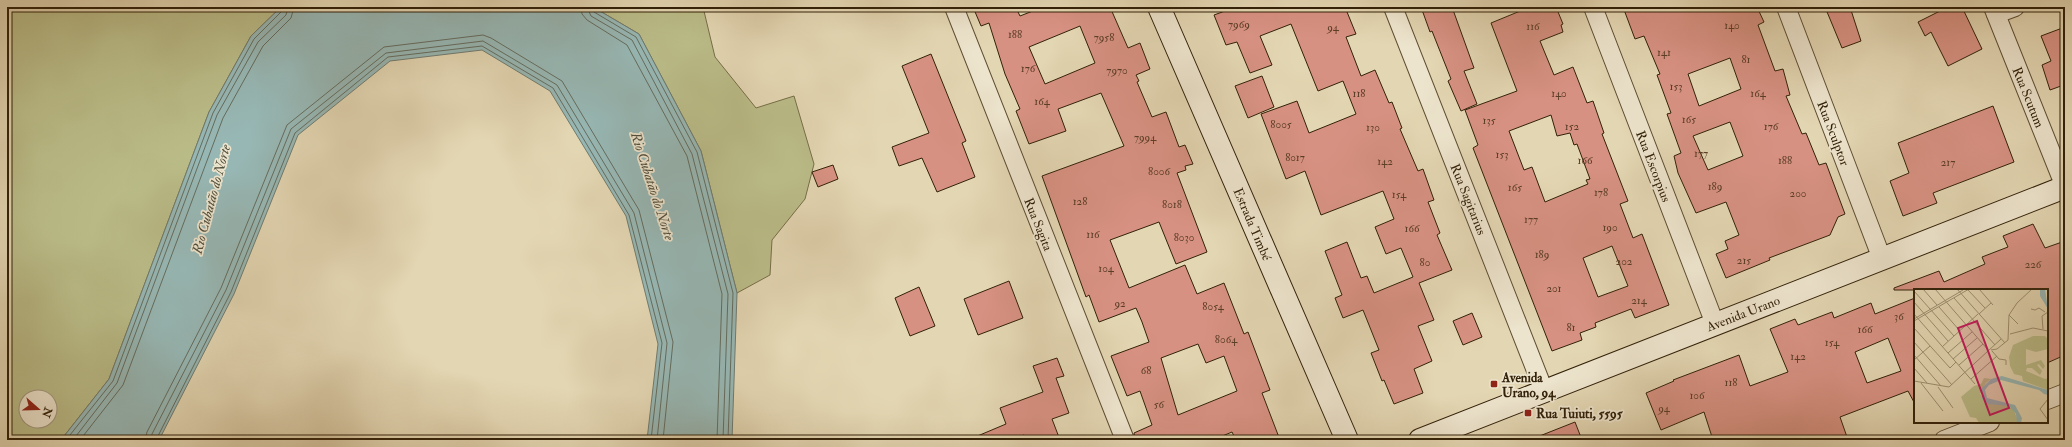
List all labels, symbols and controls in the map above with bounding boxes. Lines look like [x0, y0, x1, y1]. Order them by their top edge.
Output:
house number: 7969 [1228, 18, 1250, 31]
house number: 140 [1724, 19, 1740, 32]
house number: 116 [1526, 20, 1541, 33]
house number: 94 [1326, 21, 1340, 34]
house number: 188 [1008, 28, 1022, 41]
house number: 7958 [1094, 31, 1114, 44]
house number: 141 [1657, 46, 1671, 59]
house number: 81 [1741, 53, 1751, 66]
house number: 176 [1021, 62, 1037, 75]
house number: 7970 [1106, 64, 1128, 77]
street label: Rua Scutum [2009, 65, 2048, 130]
house number: 153 [1670, 80, 1682, 93]
house number: 118 [1352, 87, 1366, 100]
house number: 140 [1551, 87, 1567, 100]
house number: 164 [1750, 87, 1767, 100]
house number: 164 [1034, 95, 1051, 108]
street label: Rua Sculptor [1812, 99, 1853, 169]
house number: 165 [1682, 113, 1696, 126]
house number: 135 [1483, 114, 1496, 127]
house number: 8005 [1270, 118, 1292, 131]
house number: 152 [1565, 120, 1580, 133]
house number: 176 [1764, 120, 1780, 133]
house number: 130 [1366, 121, 1380, 134]
street label: Rua Escorpius [1631, 128, 1674, 205]
water label: Rio Cubatão do Norte [627, 129, 678, 243]
house number: 7994 [1134, 131, 1157, 144]
water label: Rio Cubatão do Norte [188, 142, 234, 257]
house number: 177 [1694, 147, 1708, 160]
house number: 153 [1496, 148, 1508, 161]
house number: 8017 [1285, 151, 1305, 164]
house number: 166 [1578, 154, 1594, 167]
house number: 188 [1778, 154, 1792, 167]
house number: 142 [1377, 155, 1393, 168]
house number: 217 [1941, 156, 1955, 169]
street label: Rua Sagitarius [1447, 161, 1490, 238]
house number: 8006 [1148, 165, 1171, 178]
house number: 189 [1708, 180, 1722, 193]
house number: 165 [1508, 181, 1522, 194]
street label: Estrada Timbé [1230, 186, 1275, 264]
house number: 178 [1594, 186, 1608, 199]
house number: 200 [1790, 187, 1807, 200]
house number: 154 [1392, 188, 1407, 201]
street label: Rua Sagita [1020, 195, 1056, 254]
house number: 128 [1073, 195, 1087, 208]
house number: 8018 [1162, 198, 1182, 211]
house number: 177 [1524, 213, 1538, 226]
house number: 190 [1602, 221, 1618, 234]
house number: 166 [1405, 222, 1421, 235]
house number: 116 [1086, 228, 1101, 241]
house number: 8030 [1174, 231, 1195, 244]
house number: 189 [1535, 248, 1549, 261]
house number: 215 [1737, 254, 1751, 267]
house number: 202 [1616, 255, 1633, 268]
house number: 80 [1420, 256, 1431, 269]
house number: 226 [2025, 258, 2043, 271]
house number: 104 [1098, 262, 1115, 275]
house number: 201 [1546, 282, 1562, 295]
inset map [1914, 289, 2048, 423]
street label: Avenida Urano [1704, 293, 1782, 336]
house number: 214 [1631, 294, 1648, 307]
house number: 92 [1113, 297, 1126, 310]
house number: 8054 [1202, 300, 1225, 313]
house number: 36 [1894, 310, 1905, 323]
house number: 81 [1566, 321, 1576, 334]
house number: 166 [1858, 323, 1874, 336]
house number: 8064 [1215, 333, 1238, 346]
house number: 154 [1825, 336, 1840, 349]
house number: 142 [1790, 350, 1806, 363]
house number: 68 [1141, 364, 1151, 377]
place label: Avenida Urano, 94 [1501, 370, 1556, 401]
house number: 118 [1724, 376, 1738, 389]
marker: Avenida Urano, 94 [1489, 379, 1499, 389]
north arrow [18, 389, 58, 429]
house number: 106 [1689, 389, 1706, 402]
house number: 56 [1154, 398, 1166, 411]
house number: 94 [1657, 402, 1671, 415]
text: N [39, 404, 55, 420]
place label: Rua Tuiuti, 5595 [1536, 406, 1623, 422]
marker: Rua Tuiuti, 5595 [1523, 408, 1533, 418]

